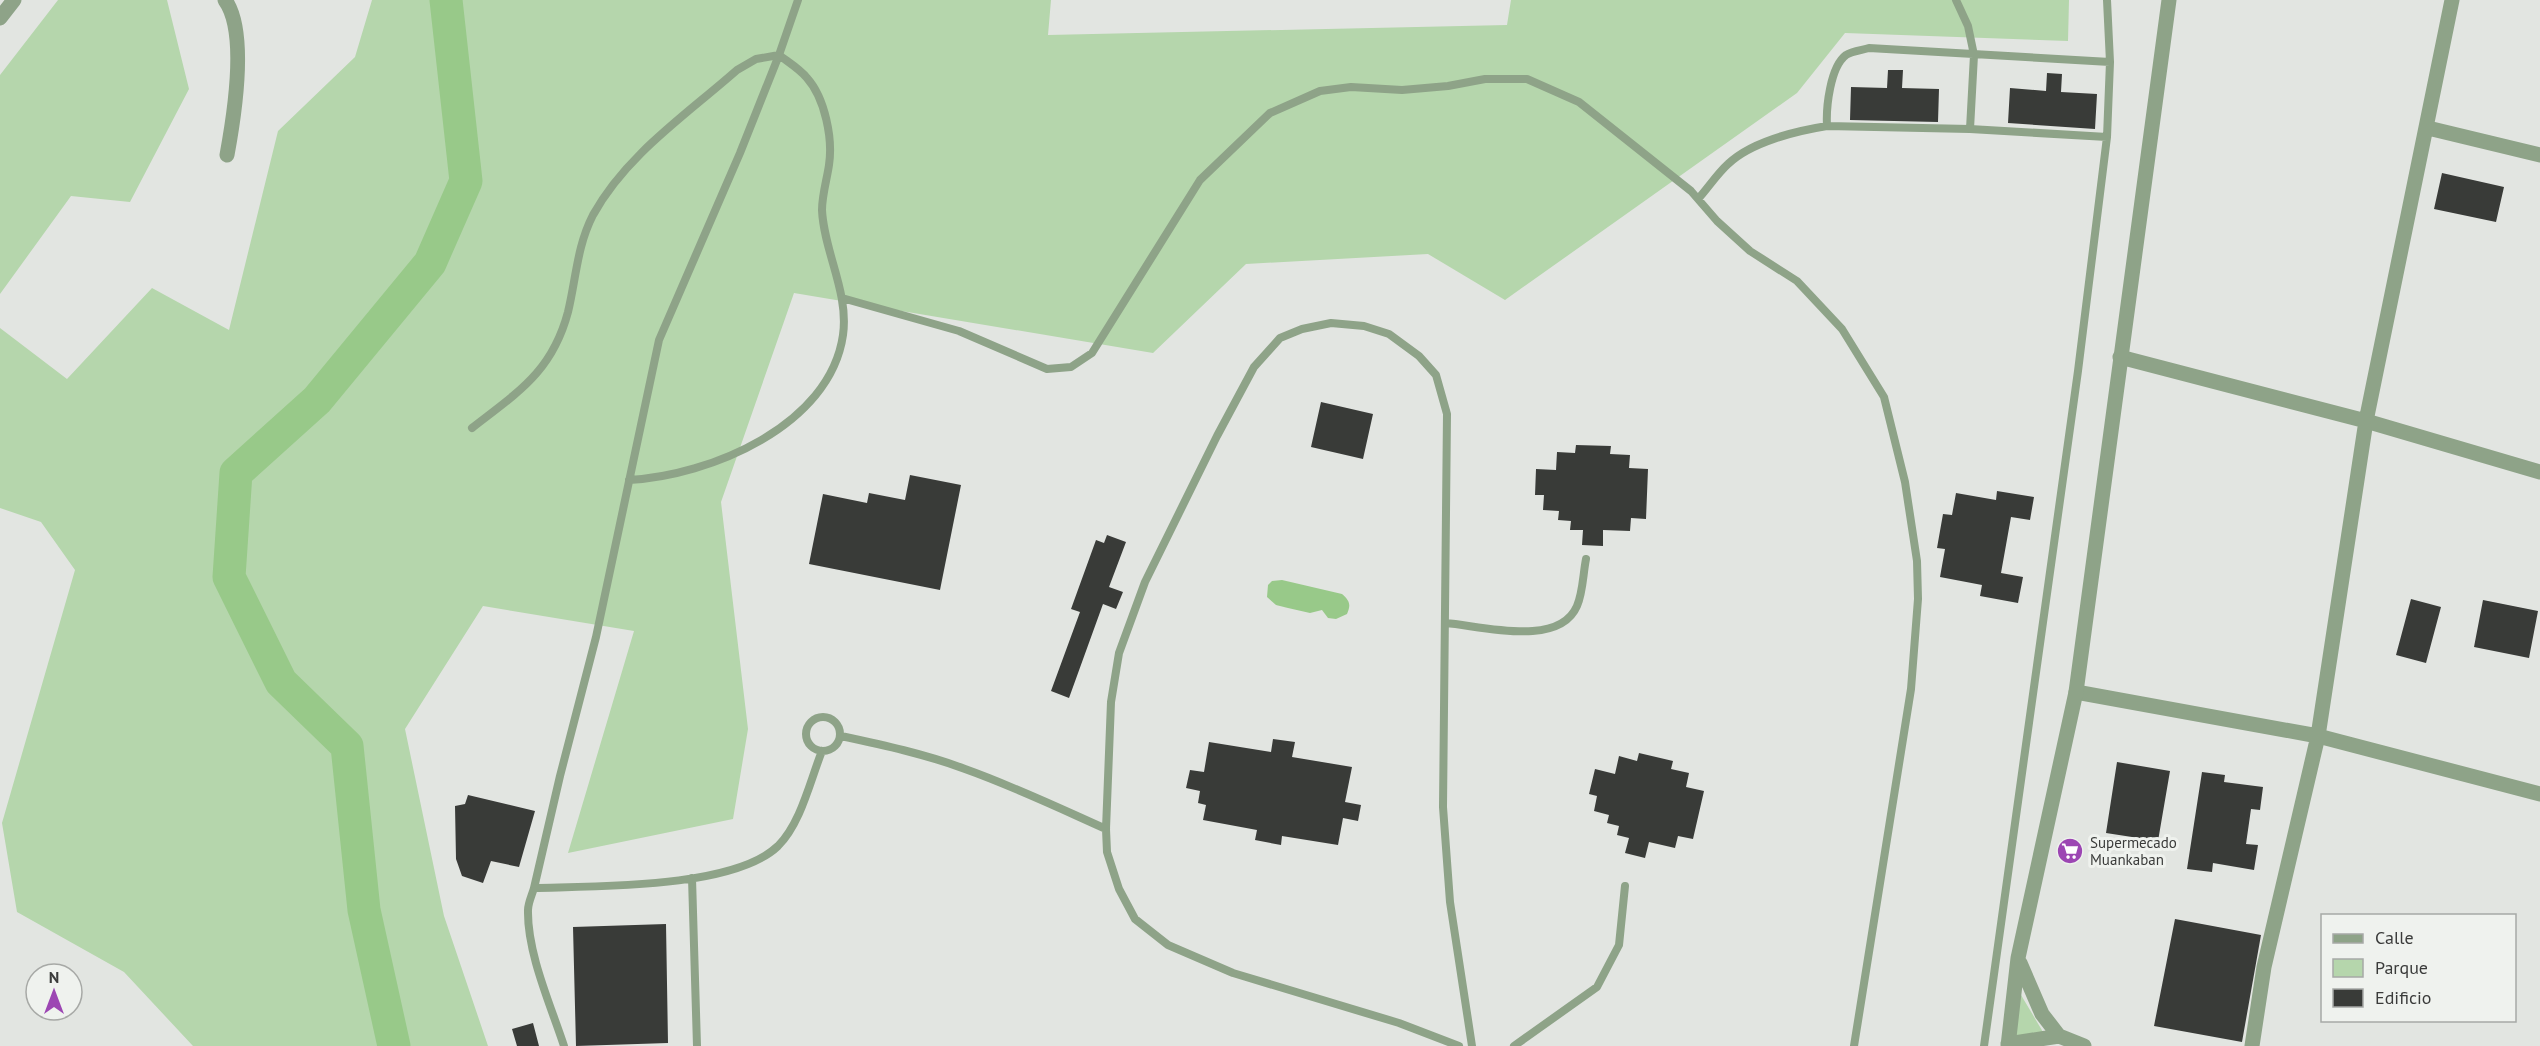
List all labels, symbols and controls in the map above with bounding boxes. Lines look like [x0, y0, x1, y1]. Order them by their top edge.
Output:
place label: Supermecado Muankaban [2090, 833, 2177, 869]
supermarket icon: Supermecado Muankaban [2055, 836, 2085, 866]
legend [2321, 914, 2516, 1022]
text: Calle [2375, 926, 2414, 949]
text: Parque [2375, 956, 2428, 979]
north arrow [24, 962, 84, 1022]
text: N [49, 967, 59, 987]
text: Edificio [2375, 986, 2431, 1009]

